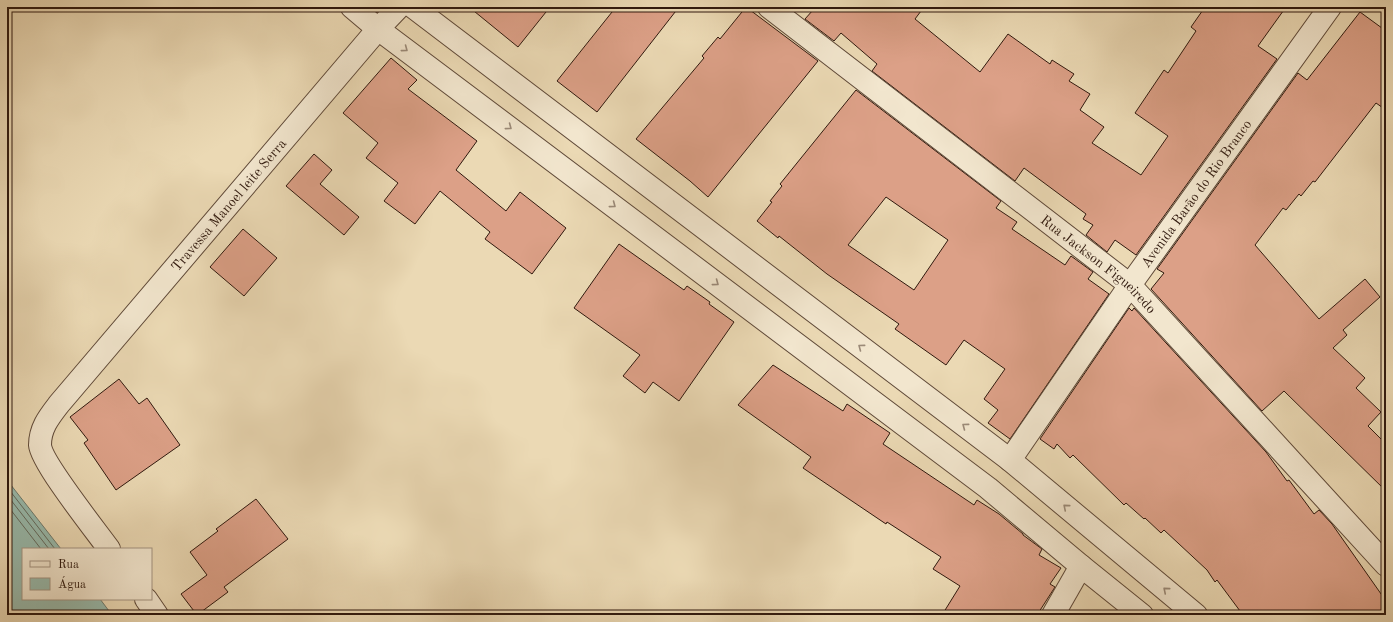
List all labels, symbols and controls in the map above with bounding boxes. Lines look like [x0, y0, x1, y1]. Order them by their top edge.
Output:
one-way arrow [401, 44, 408, 51]
street label: Avenida Barão do Rio Branco [1139, 117, 1255, 271]
one-way arrow [504, 122, 511, 129]
street label: Travessa Manoel leite Serra [169, 137, 289, 274]
one-way arrow [608, 200, 615, 207]
street label: Rua Jackson Figueiredo [1038, 213, 1158, 316]
one-way arrow [712, 279, 719, 286]
one-way arrow [858, 344, 865, 352]
one-way arrow [962, 424, 969, 431]
one-way arrow [1063, 504, 1071, 511]
legend [22, 548, 152, 600]
text: Rua [58, 559, 79, 571]
text: Água [58, 576, 86, 591]
one-way arrow [1163, 588, 1171, 595]

